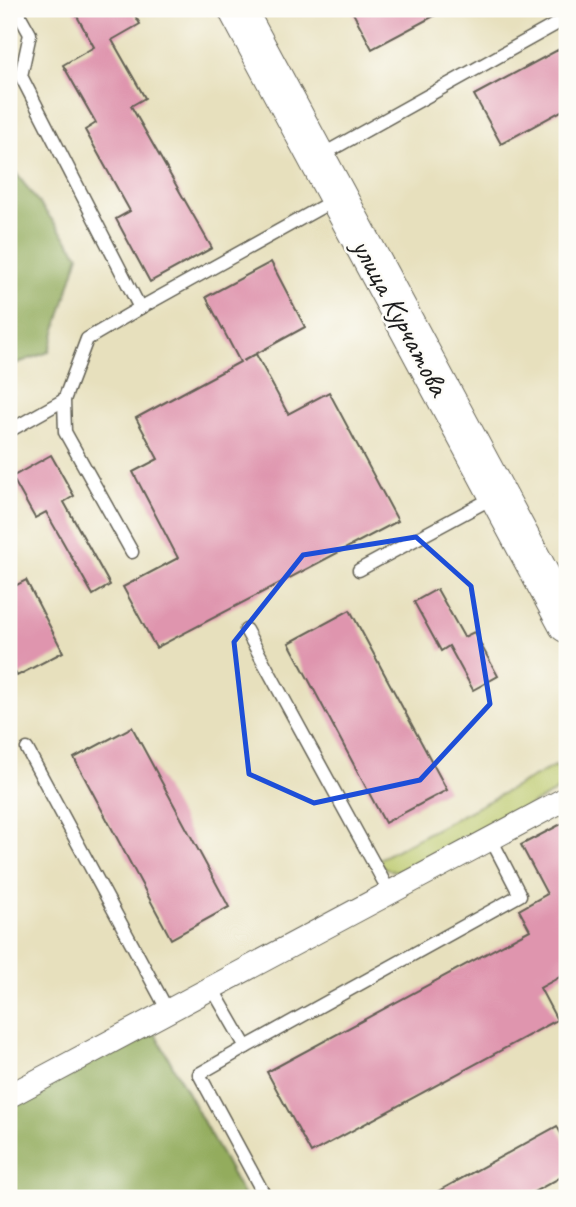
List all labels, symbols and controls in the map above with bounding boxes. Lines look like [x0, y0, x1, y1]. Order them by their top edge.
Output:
street label: улица Курчатова [343, 230, 459, 404]

